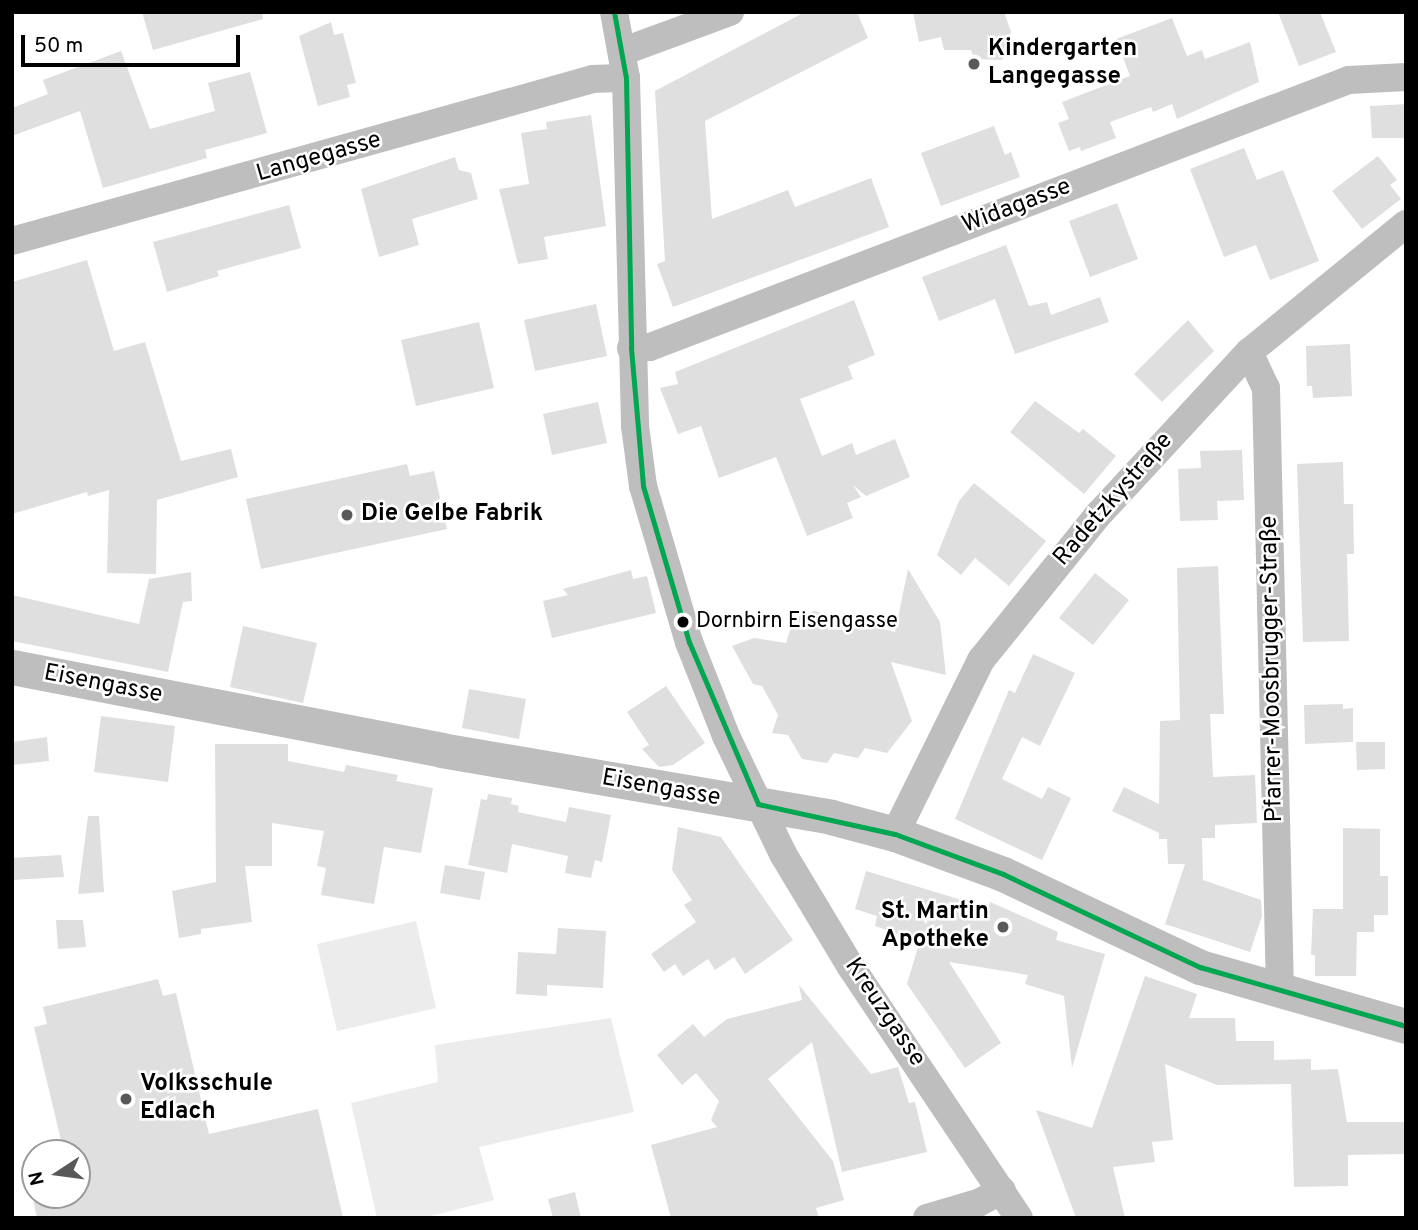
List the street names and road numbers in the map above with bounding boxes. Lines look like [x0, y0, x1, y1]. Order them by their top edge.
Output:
street label: Langegasse [253, 126, 385, 190]
street label: Widagasse [959, 173, 1075, 241]
street label: Radetzkystraße [1048, 427, 1180, 573]
street label: Pfarrer-Moosbrugger-Straße [1256, 515, 1290, 823]
street label: Eisengasse [41, 659, 165, 711]
street label: Eisengasse [599, 764, 723, 814]
street label: Kreuzgasse [837, 953, 931, 1073]

